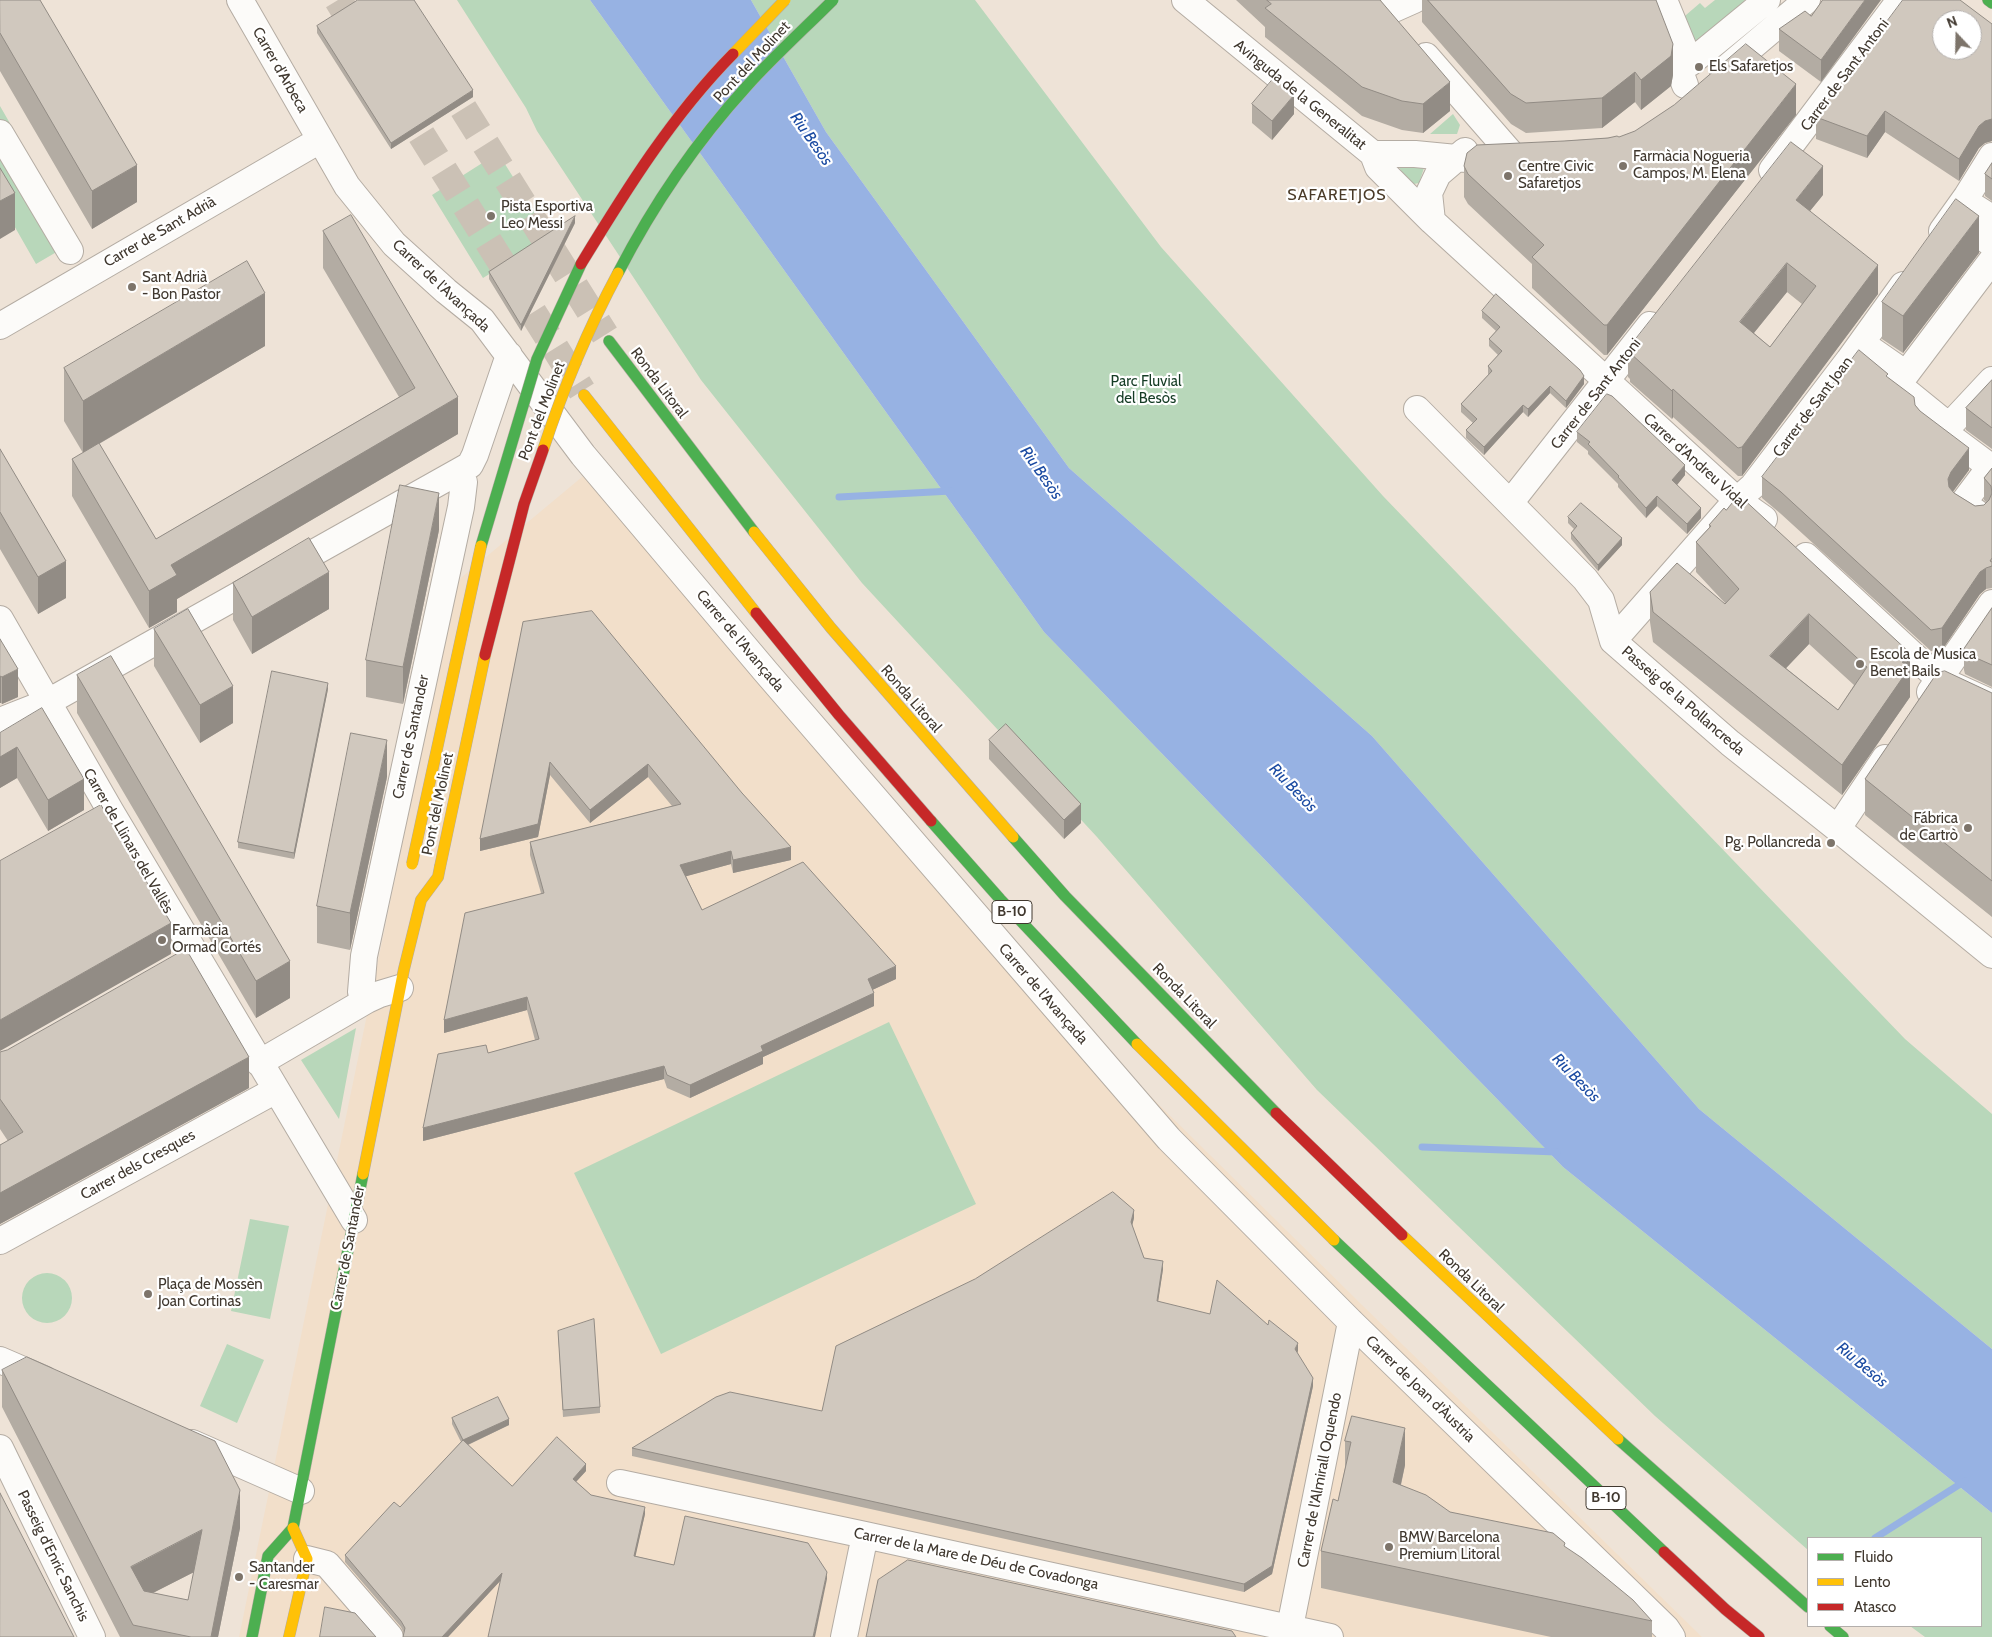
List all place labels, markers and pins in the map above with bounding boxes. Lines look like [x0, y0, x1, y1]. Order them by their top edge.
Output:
place label: Els Safaretjos [1709, 58, 1793, 76]
marker: Els Safaretjos [1693, 61, 1705, 73]
place label: Farmàcia Nogueria Campos, M. Elena [1633, 148, 1750, 183]
place label: Centre Civic Safaretjos [1518, 158, 1594, 193]
marker: Farmàcia Nogueria Campos, M. Elena [1617, 160, 1629, 172]
marker: Centre Civic Safaretjos [1502, 170, 1514, 182]
place label: Pista Esportiva Leo Messi [501, 198, 593, 233]
marker: Pista Esportiva Leo Messi [485, 210, 497, 222]
place label: Sant Adrià - Bon Pastor [142, 269, 220, 304]
marker: Sant Adrià - Bon Pastor [126, 281, 138, 293]
place label: Escola de Musica Benet Bails [1870, 646, 1976, 681]
marker: Escola de Musica Benet Bails [1854, 658, 1866, 670]
place label: Fábrica de Cartrò [1900, 810, 1958, 845]
marker: Fábrica de Cartrò [1962, 822, 1974, 834]
place label: Pg. Pollancreda [1725, 834, 1821, 852]
marker: Pg. Pollancreda [1825, 837, 1837, 849]
place label: Farmàcia Ormad Cortés [172, 922, 261, 957]
marker: Farmàcia Ormad Cortés [156, 934, 168, 946]
place label: Plaça de Mossèn Joan Cortinas [158, 1276, 263, 1311]
marker: Plaça de Mossèn Joan Cortinas [142, 1288, 154, 1300]
place label: BMW Barcelona Premium Litoral [1399, 1529, 1500, 1564]
marker: BMW Barcelona Premium Litoral [1383, 1541, 1395, 1553]
place label: Santander - Caresmar [249, 1559, 319, 1594]
marker: Santander - Caresmar [233, 1571, 245, 1583]

